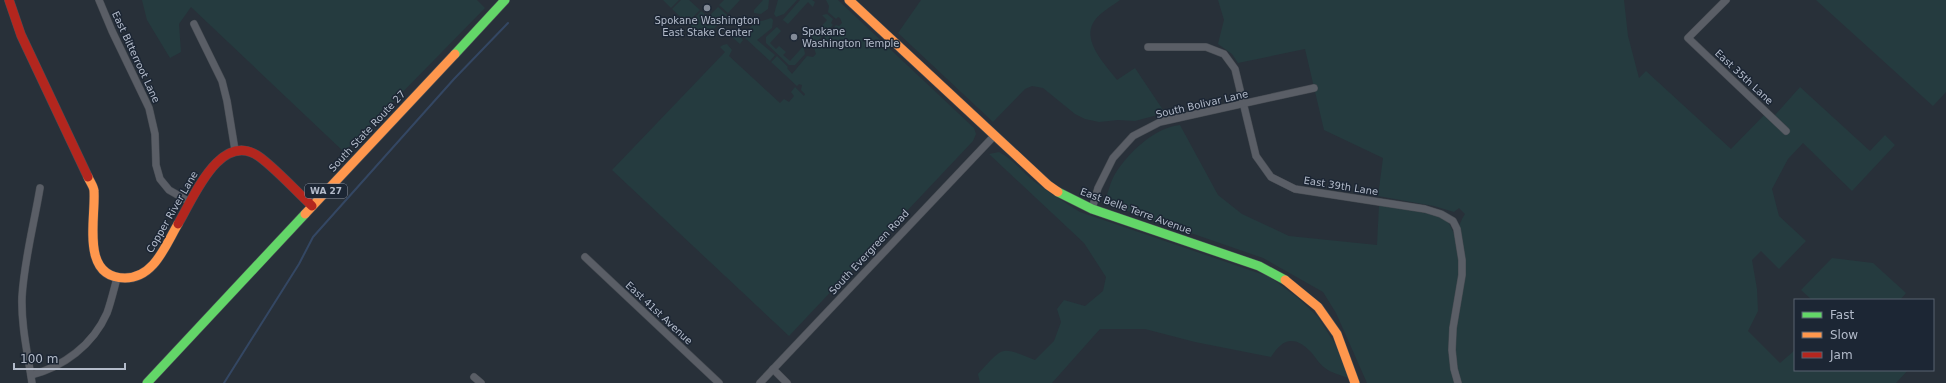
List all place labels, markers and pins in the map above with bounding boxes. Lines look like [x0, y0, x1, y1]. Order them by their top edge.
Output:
marker: Spokane Washington East Stake Center [702, 3, 712, 13]
place label: Spokane Washington East Stake Center [655, 15, 760, 38]
place label: Spokane Washington Temple [802, 26, 900, 49]
marker: Spokane Washington Temple [789, 32, 799, 42]

